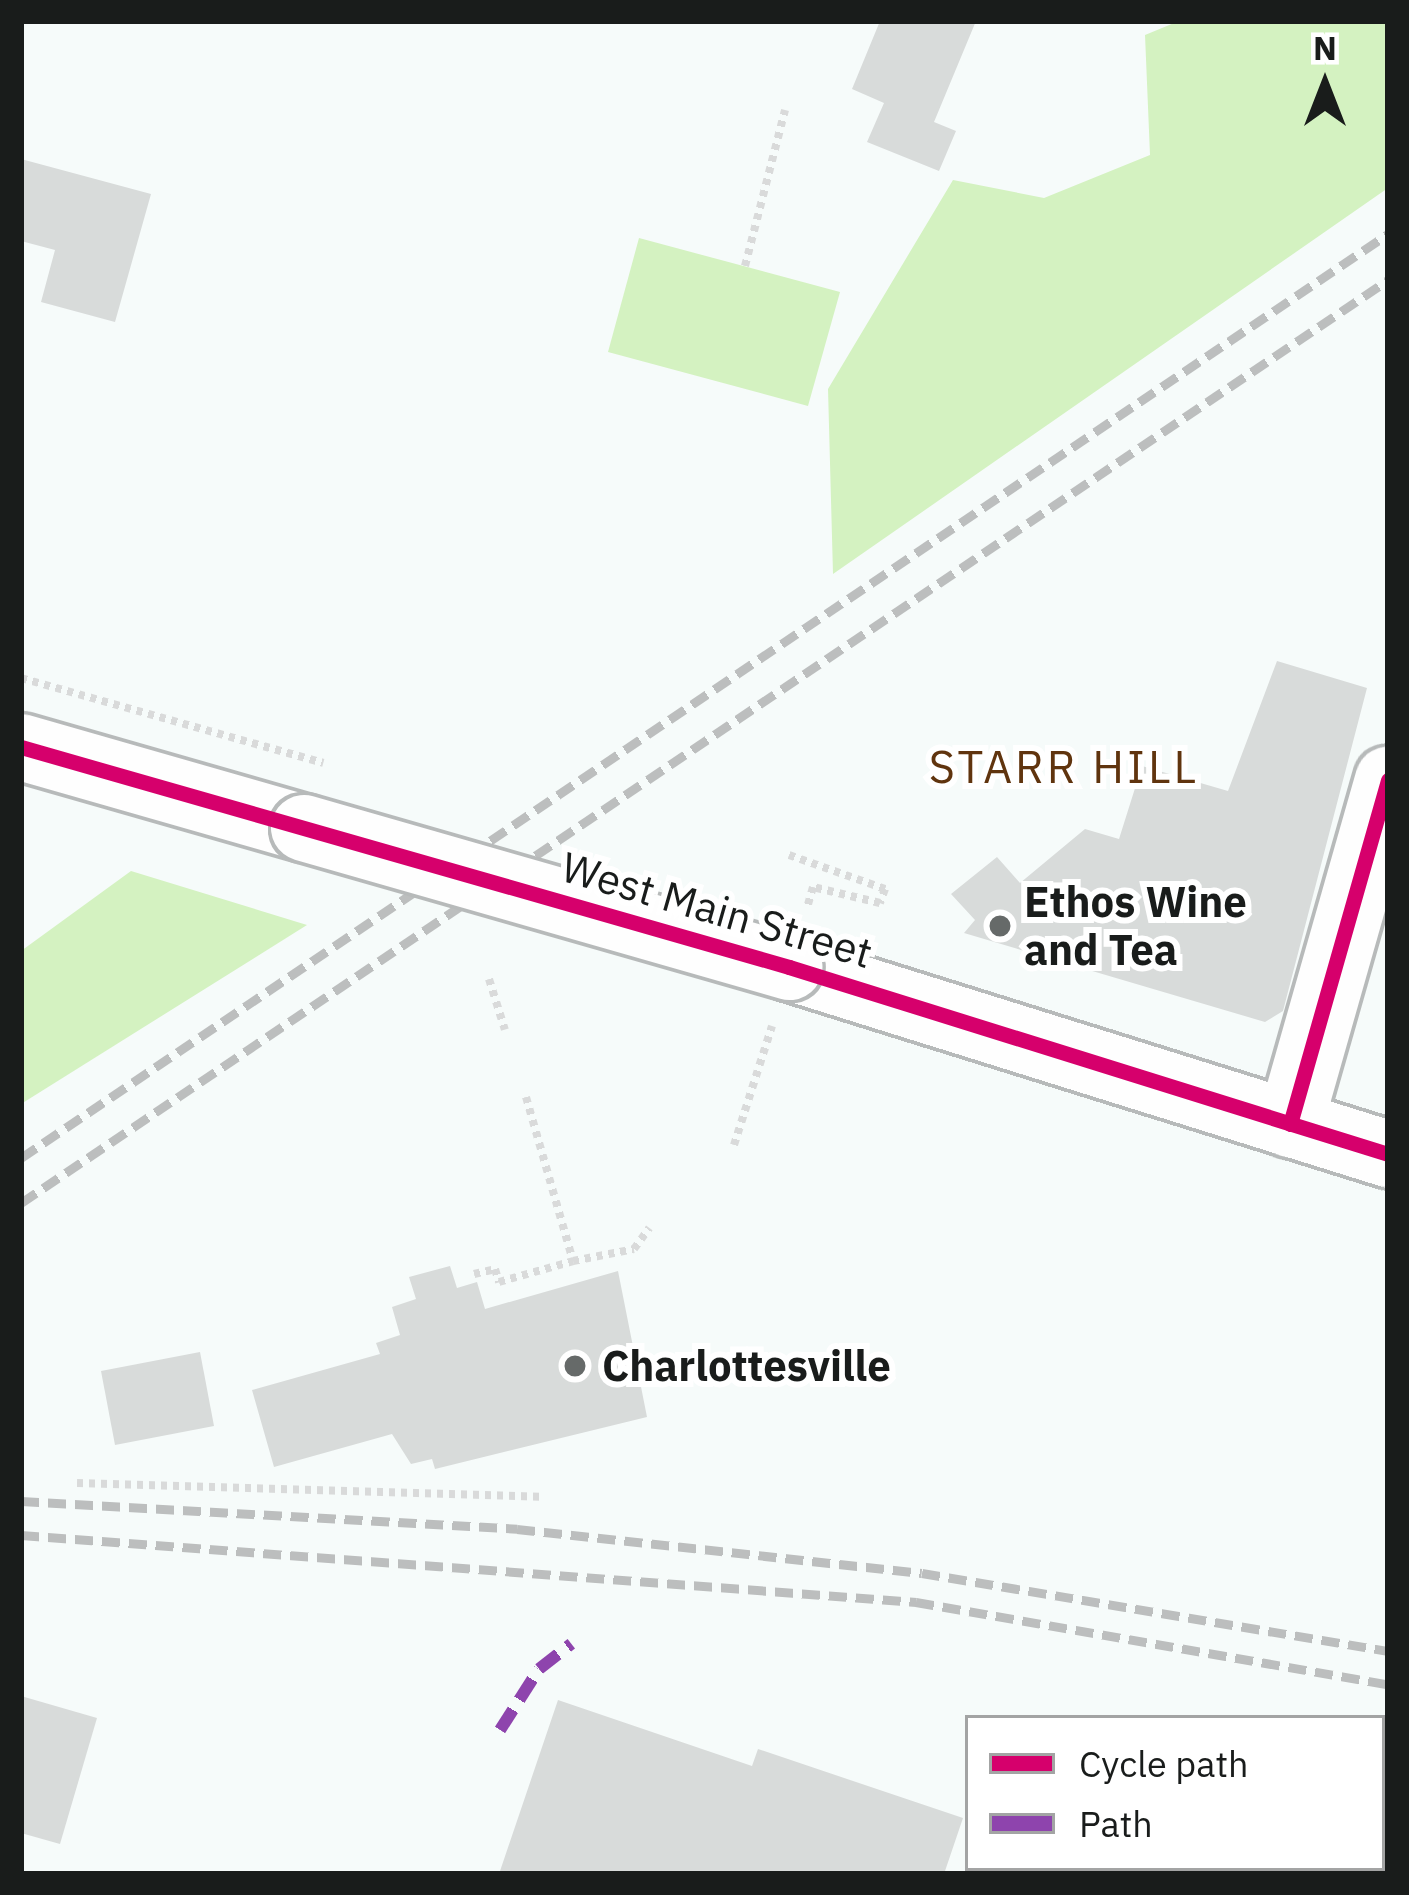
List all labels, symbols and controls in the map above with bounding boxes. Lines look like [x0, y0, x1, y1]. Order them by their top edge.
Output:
north arrow [1265, 24, 1385, 144]
text: N [1313, 26, 1337, 69]
district label: STARR HILL [929, 740, 1199, 794]
street label: West Main Street [556, 842, 878, 978]
place label: Ethos Wine and Tea [1024, 877, 1247, 976]
marker: Ethos Wine and Tea [987, 913, 1013, 939]
place label: Charlottesville [602, 1341, 891, 1391]
marker: Charlottesville [559, 1350, 591, 1382]
legend [965, 1715, 1385, 1871]
text: Cycle path [1079, 1740, 1249, 1787]
text: Path [1079, 1800, 1153, 1847]

